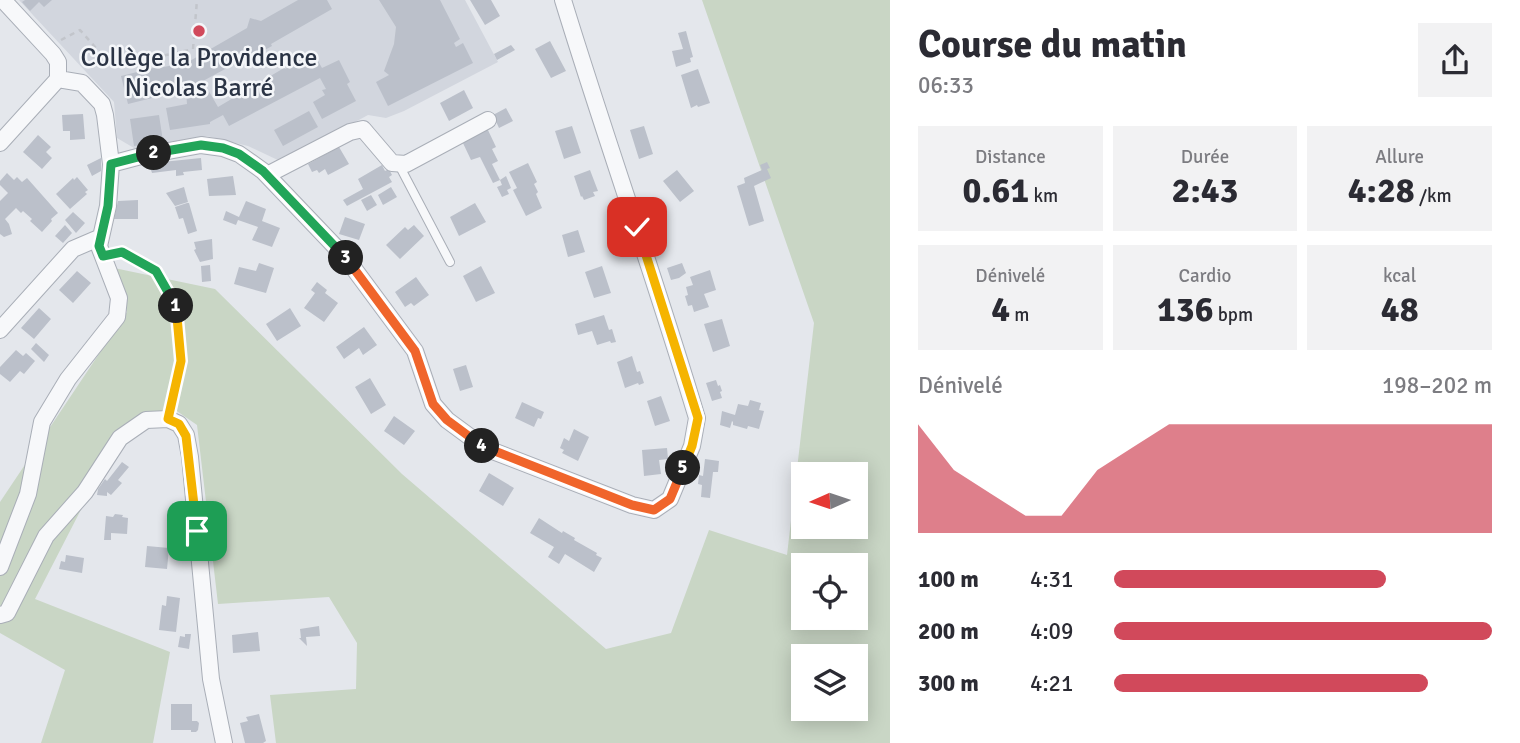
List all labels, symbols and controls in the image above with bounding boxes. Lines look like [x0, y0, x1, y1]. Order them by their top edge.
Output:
text: Course du matin [918, 21, 1187, 68]
marker: Collège la Providence Nicolas Barré [191, 23, 207, 39]
button: share [1418, 23, 1492, 97]
place label: Collège la Providence Nicolas Barré [80, 42, 318, 104]
text: 06:33 [918, 71, 974, 100]
pin: 2 [136, 136, 172, 170]
text: 2 [148, 140, 159, 164]
text: Distance [975, 145, 1046, 169]
text: Durée [1181, 145, 1229, 169]
text: Allure [1375, 145, 1424, 169]
text: 0.61 [963, 169, 1029, 212]
text: 2:43 [1171, 169, 1239, 212]
text: 4:28 [1348, 169, 1415, 212]
text: km [1029, 184, 1058, 208]
text: /km [1415, 184, 1452, 208]
pin [607, 197, 667, 257]
icon: check [618, 208, 656, 246]
pin: 3 [328, 240, 364, 276]
text: 3 [340, 245, 351, 269]
text: Dénivelé [975, 264, 1045, 288]
text: Cardio [1179, 264, 1231, 288]
text: kcal [1383, 264, 1416, 288]
pin: 1 [158, 288, 194, 324]
text: 4 [991, 288, 1010, 331]
text: 136 [1157, 288, 1214, 331]
text: 48 [1381, 288, 1419, 331]
text: 1 [170, 293, 181, 317]
text: m [1010, 303, 1029, 327]
text: bpm [1214, 303, 1253, 327]
text: Dénivelé [918, 371, 1003, 400]
text: 198–202 m [1382, 371, 1492, 400]
pin: 4 [464, 428, 500, 464]
text: 4 [476, 433, 487, 457]
pin: 5 [666, 450, 700, 486]
text: 5 [677, 455, 688, 479]
north arrow [791, 462, 868, 539]
map controls [791, 462, 868, 721]
pin [167, 501, 227, 561]
icon: arrive [178, 512, 216, 550]
button: locate [791, 553, 868, 630]
text: 100 m [918, 565, 979, 594]
text: 4:31 [1030, 565, 1073, 594]
text: 200 m [918, 617, 979, 646]
text: 4:09 [1030, 617, 1073, 646]
button: layers [791, 644, 868, 721]
text: 300 m [918, 669, 979, 698]
text: 4:21 [1030, 669, 1073, 698]

